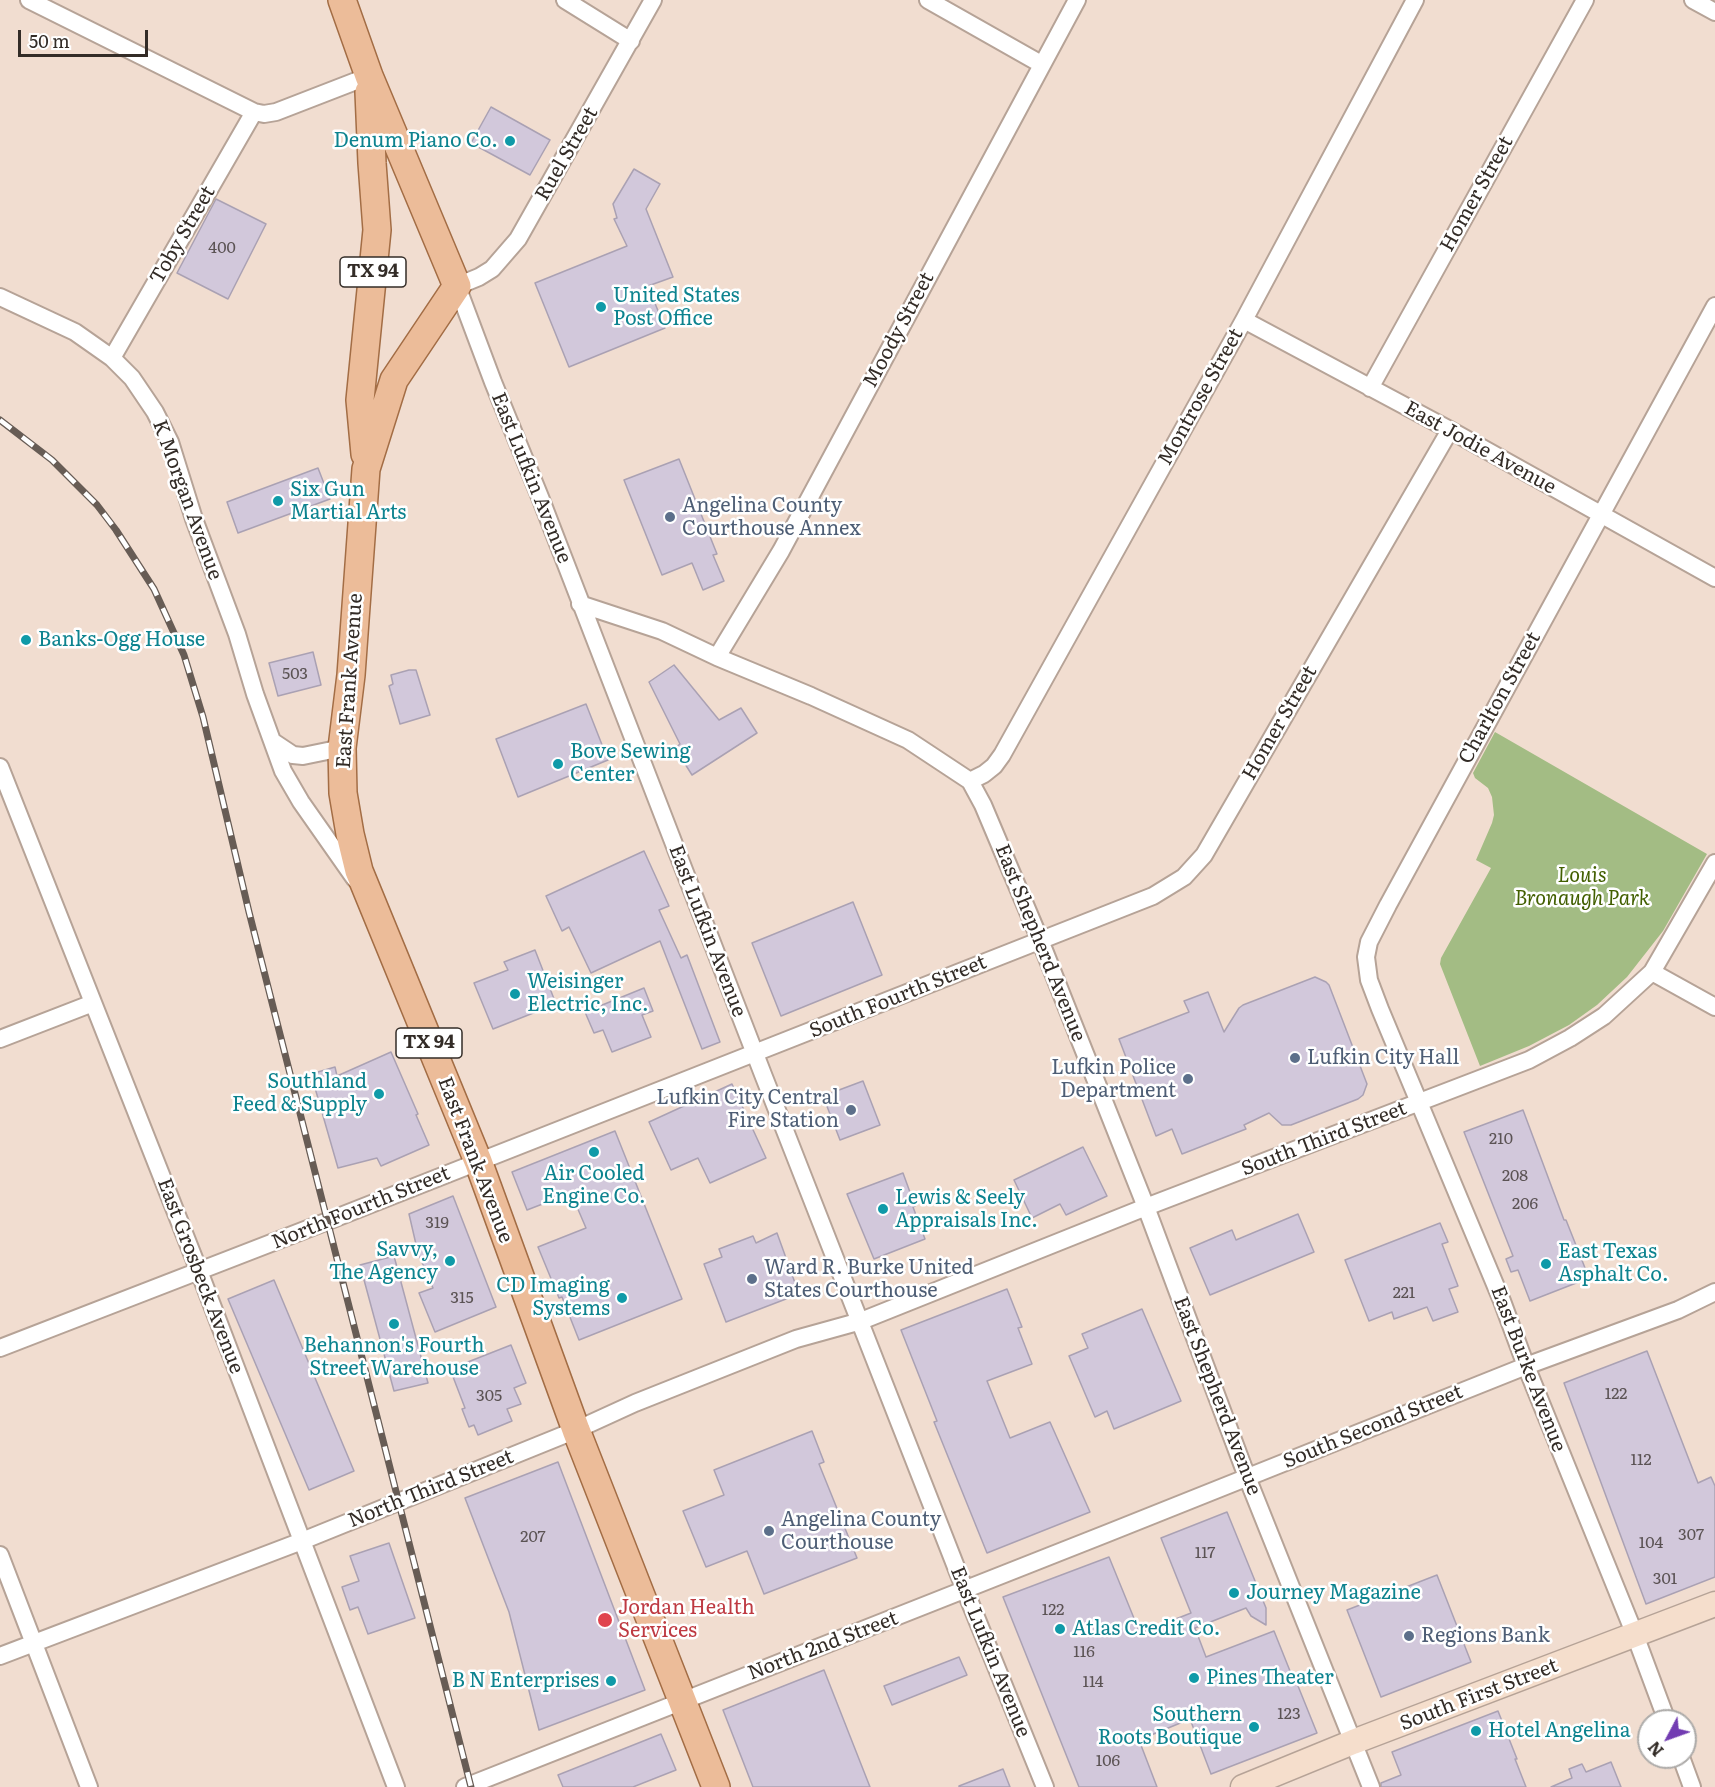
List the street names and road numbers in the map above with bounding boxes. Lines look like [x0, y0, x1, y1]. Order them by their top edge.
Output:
street label: Ruel Street [531, 103, 603, 205]
street label: Homer Street [1435, 132, 1519, 256]
street label: Toby Street [145, 182, 221, 288]
road number: TX 94 [340, 257, 406, 287]
street label: Moody Street [858, 268, 940, 392]
street label: Montrose Street [1153, 324, 1249, 470]
street label: East Lufkin Avenue [486, 389, 576, 567]
street label: East Jodie Avenue [1400, 396, 1560, 500]
street label: K Morgan Avenue [147, 417, 227, 583]
street label: East Frank Avenue [332, 592, 368, 770]
street label: Charlton Street [1454, 628, 1546, 768]
street label: Homer Street [1238, 661, 1322, 785]
street label: East Shepherd Avenue [989, 841, 1091, 1045]
street label: East Lufkin Avenue [663, 842, 751, 1020]
street label: South Fourth Street [806, 951, 990, 1043]
road number: TX 94 [396, 1028, 462, 1058]
street label: East Frank Avenue [432, 1074, 518, 1246]
street label: South Third Street [1238, 1096, 1410, 1182]
street label: North Fourth Street [269, 1161, 453, 1255]
street label: East Grosbeck Avenue [152, 1175, 248, 1377]
street label: East Burke Avenue [1485, 1283, 1571, 1455]
street label: East Shepherd Avenue [1168, 1293, 1266, 1499]
street label: South Second Street [1280, 1380, 1466, 1474]
street label: North Third Street [345, 1445, 517, 1533]
street label: East Lufkin Avenue [945, 1563, 1035, 1741]
street label: North 2nd Street [745, 1606, 901, 1686]
street label: South First Street [1397, 1654, 1561, 1736]

